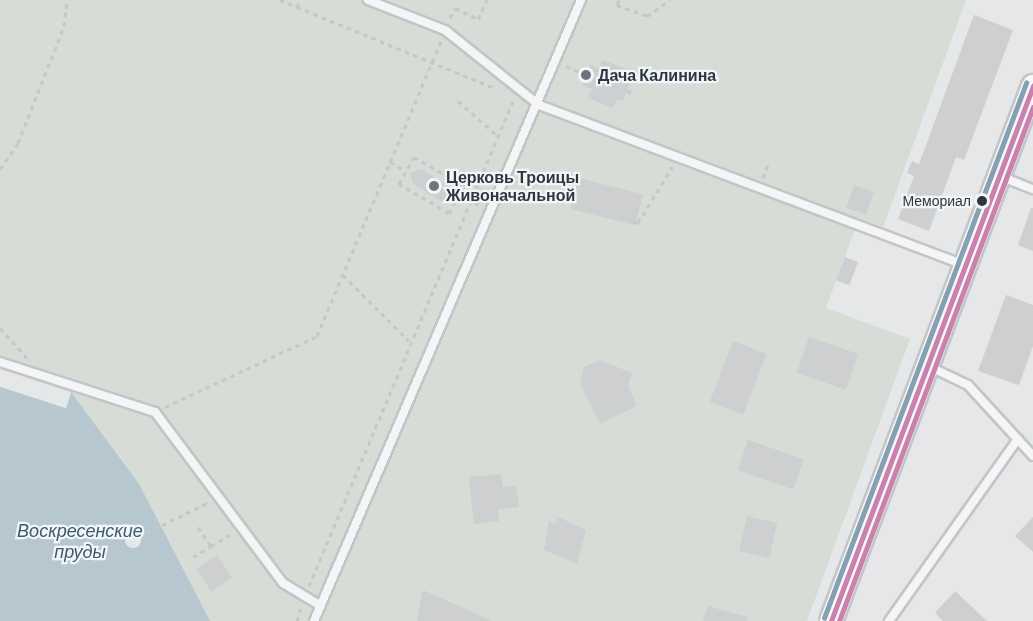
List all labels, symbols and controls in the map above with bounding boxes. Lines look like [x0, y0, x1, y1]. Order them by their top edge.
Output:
place label: Дача Калинина [598, 65, 716, 85]
marker: Дача Калинина [579, 68, 593, 82]
place label: Церковь Троицы Живоначальной [446, 167, 579, 205]
marker: Церковь Троицы Живоначальной [427, 179, 441, 193]
place label: Мемориал [902, 193, 971, 209]
marker: Мемориал [976, 195, 988, 207]
water label: Воскресенские пруды [17, 520, 143, 562]

